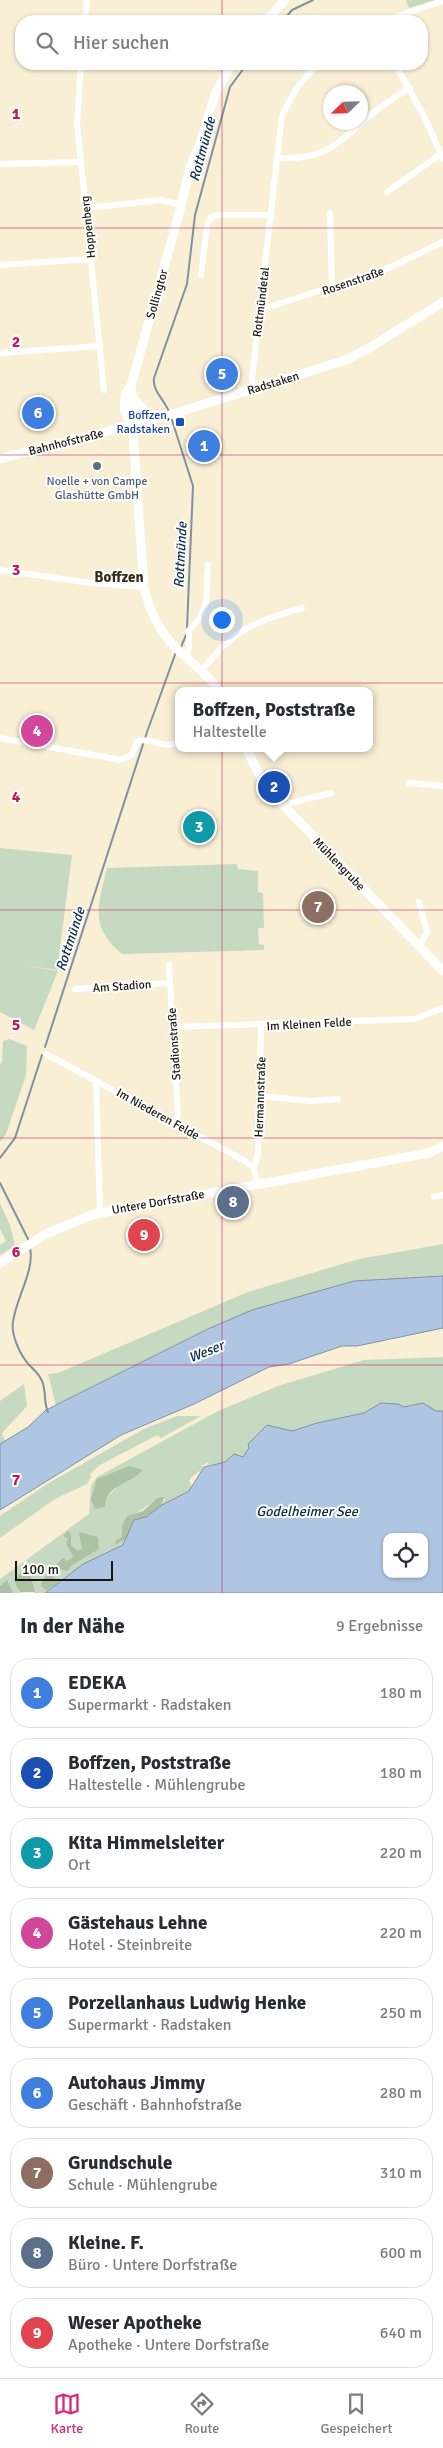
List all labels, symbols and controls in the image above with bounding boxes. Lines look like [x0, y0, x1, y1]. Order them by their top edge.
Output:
search box [15, 15, 428, 70]
icon: search [33, 29, 61, 57]
text: Hier suchen [73, 31, 169, 55]
north arrow [323, 85, 368, 130]
text: 1 [12, 104, 21, 124]
water label: Rottmünde [186, 114, 219, 183]
street label: Hoppenberg [78, 195, 99, 259]
street label: Rosenstraße [320, 264, 386, 299]
street label: Rottmündetal [250, 266, 273, 338]
street label: Sollingtor [143, 267, 172, 321]
text: 2 [12, 332, 20, 352]
pin: 5 [206, 355, 238, 393]
street label: Radstaken [245, 369, 301, 398]
pin: 6 [22, 394, 54, 432]
place label: Boffzen, Radstaken [117, 408, 170, 437]
marker: Boffzen, Radstaken [174, 416, 186, 428]
street label: Bahnhofstraße [27, 426, 105, 459]
pin: 1 [188, 427, 220, 465]
marker: Noelle + von Campe Glashütte GmbH [91, 460, 103, 472]
place label: Noelle + von Campe Glashütte GmbH [47, 474, 147, 503]
water label: Rottmünde [170, 521, 191, 588]
text: 3 [12, 560, 20, 580]
district label: Boffzen [94, 568, 144, 586]
your location [209, 607, 235, 633]
popup [175, 687, 373, 752]
text: Boffzen, Poststraße [192, 698, 356, 722]
pin: 4 [21, 712, 53, 750]
text: Haltestelle [192, 722, 267, 742]
pin: 2 [258, 768, 290, 806]
text: 4 [12, 787, 21, 807]
pin: 3 [183, 808, 215, 846]
street label: Mühlengrube [309, 835, 368, 894]
pin: 7 [302, 888, 334, 926]
water label: Rottmünde [52, 904, 89, 973]
street label: Am Stadion [92, 977, 152, 996]
street label: Stadionstraße [164, 1007, 185, 1081]
text: 5 [12, 1015, 20, 1035]
street label: Im Kleinen Felde [266, 1015, 352, 1034]
street label: Hermannstraße [252, 1056, 269, 1138]
street label: Im Niederen Felde [114, 1085, 202, 1143]
pin: 8 [217, 1183, 249, 1221]
street label: Untere Dorfstraße [111, 1187, 206, 1218]
pin: 9 [128, 1216, 160, 1254]
text: 6 [12, 1242, 21, 1262]
water label: Weser [186, 1336, 228, 1366]
text: 7 [12, 1470, 21, 1490]
water label: Godelheimer See [256, 1503, 359, 1520]
map controls [383, 1533, 428, 1578]
button: locate [383, 1533, 428, 1578]
scale bar [15, 1558, 112, 1581]
text: 100 m [22, 1561, 59, 1578]
text: In der Nähe [20, 1613, 125, 1639]
text: 9 Ergebnisse [336, 1616, 423, 1636]
text: EDEKA [68, 1671, 126, 1695]
text: 1 [33, 1683, 41, 1703]
text: 180 m [380, 1683, 422, 1703]
text: Supermarkt · Radstaken [68, 1695, 231, 1715]
text: Boffzen, Poststraße [68, 1751, 231, 1775]
text: 2 [33, 1763, 41, 1783]
text: 180 m [380, 1763, 422, 1783]
text: Haltestelle · Mühlengrube [68, 1775, 245, 1795]
text: Kita Himmelsleiter [68, 1831, 224, 1855]
text: 3 [33, 1843, 41, 1863]
text: 220 m [380, 1843, 422, 1863]
text: Ort [68, 1855, 90, 1875]
text: Gästehaus Lehne [68, 1911, 207, 1935]
text: 4 [33, 1923, 41, 1943]
text: 220 m [380, 1923, 422, 1943]
text: Hotel · Steinbreite [68, 1935, 192, 1955]
text: Porzellanhaus Ludwig Henke [68, 1991, 306, 2015]
text: 5 [33, 2003, 41, 2023]
text: 250 m [380, 2003, 422, 2023]
text: Supermarkt · Radstaken [68, 2015, 231, 2035]
text: Autohaus Jimmy [68, 2071, 205, 2095]
text: 6 [33, 2083, 41, 2103]
text: 280 m [380, 2083, 422, 2103]
text: Geschäft · Bahnhofstraße [68, 2095, 242, 2115]
text: Grundschule [68, 2151, 172, 2175]
text: 7 [33, 2163, 41, 2183]
text: 310 m [380, 2163, 422, 2183]
text: Schule · Mühlengrube [68, 2175, 218, 2195]
text: Kleine. F. [68, 2231, 144, 2255]
text: 8 [33, 2243, 41, 2263]
text: 600 m [380, 2243, 422, 2263]
text: Büro · Untere Dorfstraße [68, 2255, 237, 2275]
text: Weser Apotheke [68, 2311, 202, 2335]
text: 9 [33, 2323, 41, 2343]
text: 640 m [380, 2323, 422, 2343]
text: Apotheke · Untere Dorfstraße [68, 2335, 269, 2355]
tab: Karte [51, 2390, 83, 2437]
tab: Route [184, 2390, 219, 2437]
tab: Gespeichert [320, 2390, 392, 2437]

